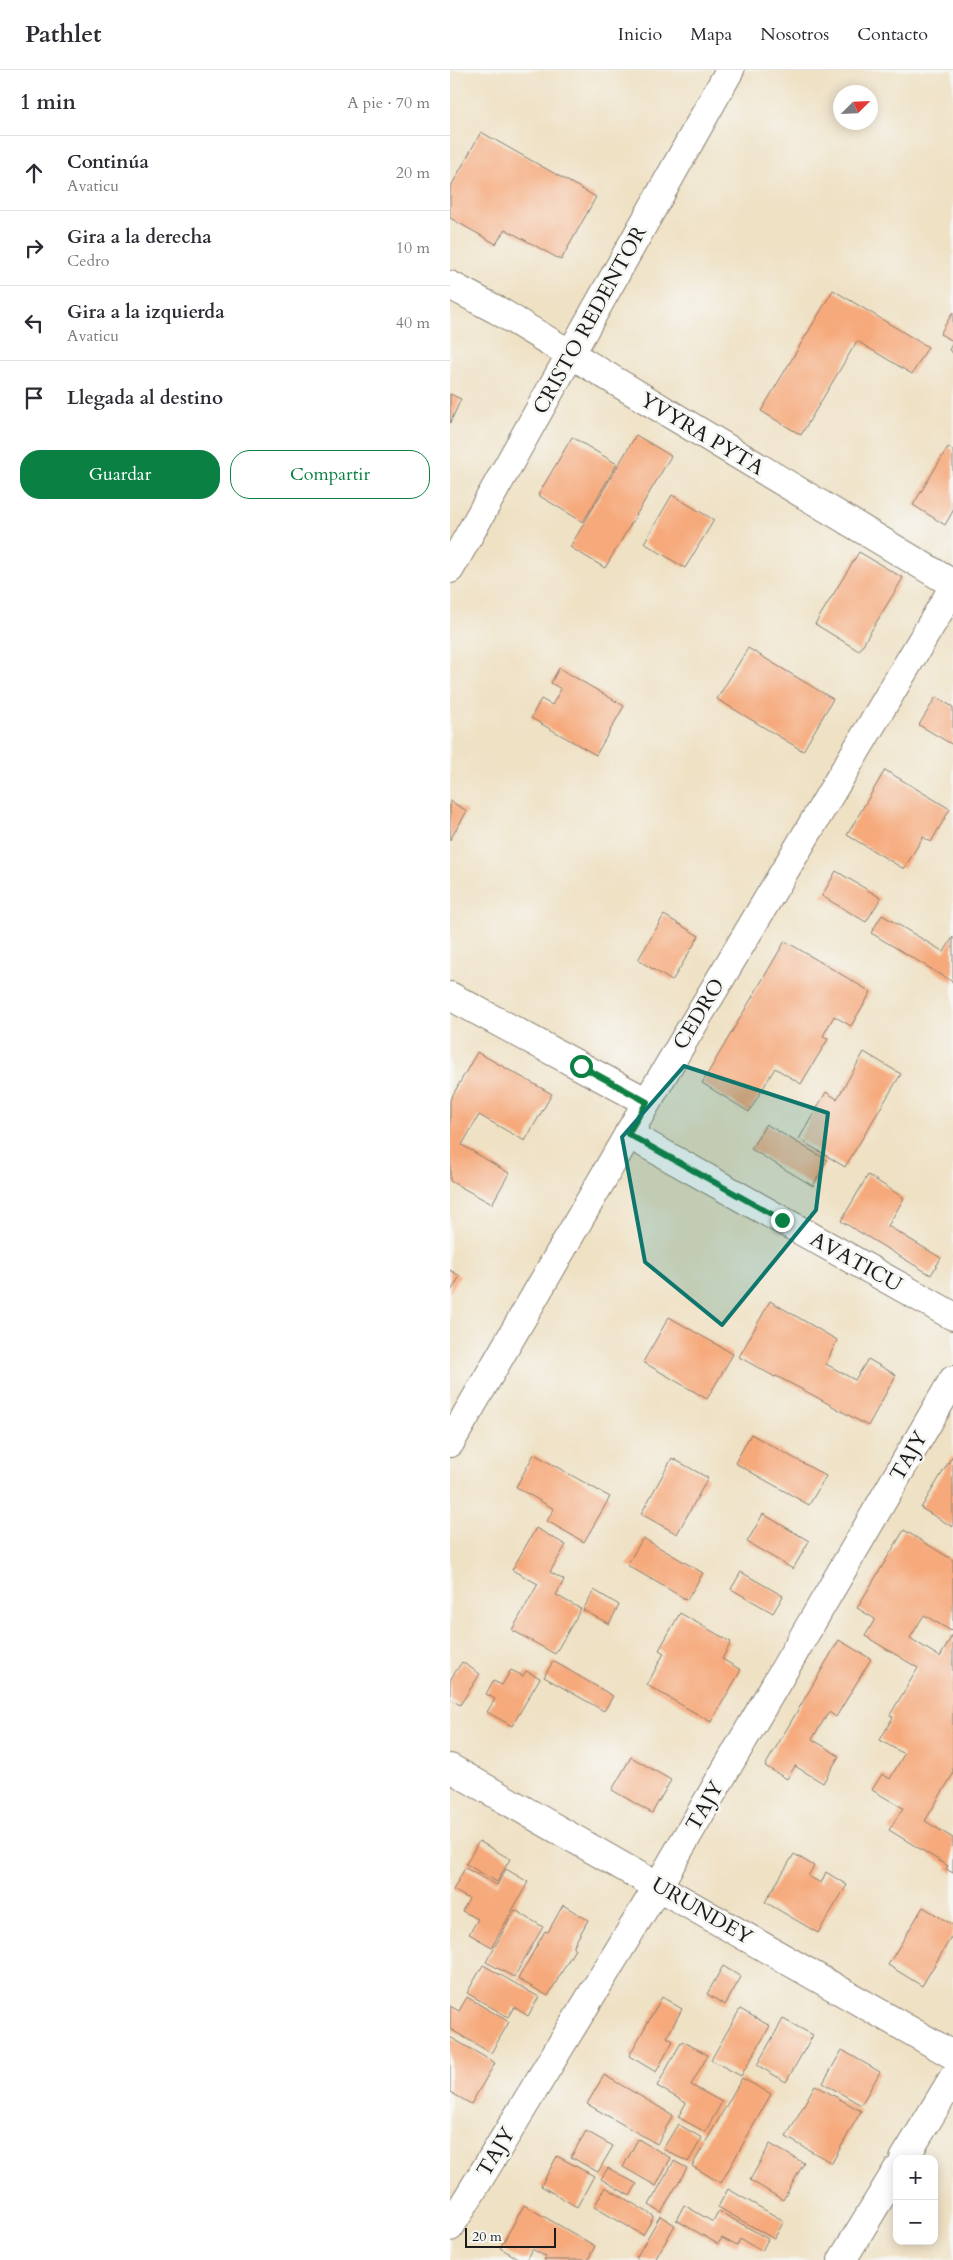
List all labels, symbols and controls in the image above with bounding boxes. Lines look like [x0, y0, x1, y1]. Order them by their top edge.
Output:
text: Pathlet [25, 18, 102, 51]
text: Inicio [618, 22, 662, 47]
text: Mapa [690, 22, 732, 47]
text: Nosotros [760, 22, 829, 47]
text: Contacto [857, 22, 928, 47]
north arrow [833, 85, 878, 130]
text: 1 min [20, 88, 76, 117]
text: A pie · 70 m [347, 92, 430, 114]
text: Continúa [67, 149, 149, 175]
icon: ahead [20, 159, 48, 187]
text: 20 m [396, 162, 430, 184]
text: Avaticu [67, 175, 119, 197]
street label: CRISTO REDENTOR [526, 220, 654, 419]
text: Gira a la derecha [67, 224, 212, 250]
icon: right [20, 234, 48, 262]
text: 10 m [396, 237, 430, 259]
text: Cedro [67, 250, 110, 272]
text: Gira a la izquierda [67, 299, 225, 325]
icon: left [20, 309, 48, 337]
text: 40 m [396, 312, 430, 334]
text: Avaticu [67, 325, 119, 347]
icon: arrive [20, 384, 48, 412]
text: Llegada al destino [67, 385, 223, 411]
street label: YVYRA PYTA [634, 385, 770, 483]
button: Guardar [20, 450, 220, 499]
button: Compartir [230, 450, 430, 499]
street label: CEDRO [666, 973, 732, 1055]
route start [570, 1055, 593, 1078]
route end [771, 1209, 794, 1232]
street label: AVATICU [805, 1225, 907, 1299]
street label: TAJY [883, 1425, 935, 1486]
street label: TAJY [679, 1775, 731, 1836]
street label: URUNDEY [646, 1870, 758, 1952]
street label: TAJY [470, 2121, 522, 2182]
map controls [893, 2155, 938, 2245]
button: + [893, 2155, 938, 2200]
button: − [893, 2200, 938, 2245]
scale bar [465, 2225, 556, 2248]
text: 20 m [472, 2227, 502, 2246]

